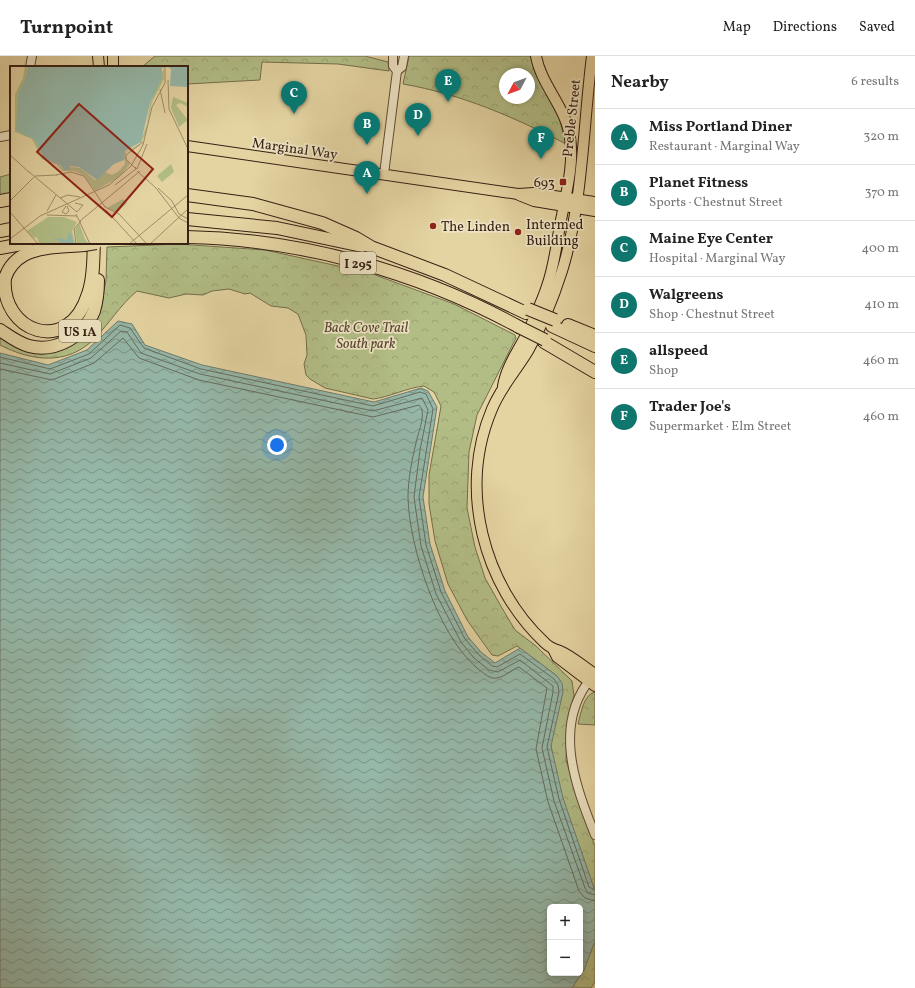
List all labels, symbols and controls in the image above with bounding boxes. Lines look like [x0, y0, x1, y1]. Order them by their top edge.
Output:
text: Turnpoint [20, 15, 113, 41]
text: Map [723, 18, 751, 37]
text: Directions [773, 18, 837, 37]
text: Saved [859, 18, 895, 37]
inset map [10, 66, 188, 244]
north arrow [499, 68, 535, 104]
pin: E [435, 69, 461, 102]
text: Nearby [611, 71, 669, 94]
text: 6 results [851, 73, 899, 91]
street label: Preble Street [559, 78, 586, 158]
pin: C [281, 81, 307, 114]
pin: D [405, 103, 431, 136]
pin: B [354, 112, 380, 145]
text: Miss Portland Diner [649, 117, 792, 138]
pin: F [528, 126, 554, 159]
text: A [619, 128, 629, 146]
text: 320 m [864, 128, 899, 146]
street label: Marginal Way [251, 134, 339, 165]
text: Restaurant · Marginal Way [649, 138, 800, 156]
pin: A [354, 161, 380, 194]
text: Planet Fitness [649, 173, 748, 194]
place label: 693 [534, 174, 555, 193]
marker: 693 [558, 177, 568, 187]
text: B [620, 184, 628, 202]
text: 370 m [865, 184, 899, 202]
text: Sports · Chestnut Street [649, 194, 783, 212]
place label: Intermed Building [526, 216, 584, 251]
place label: The Linden [441, 218, 510, 237]
marker: The Linden [428, 221, 438, 231]
marker: Intermed Building [513, 227, 523, 237]
text: Maine Eye Center [649, 229, 773, 250]
text: C [620, 240, 628, 258]
text: 400 m [862, 240, 899, 258]
text: Hospital · Marginal Way [649, 250, 785, 268]
road number: I 295 [340, 252, 376, 274]
text: Walgreens [649, 285, 724, 306]
text: D [619, 296, 629, 314]
text: 410 m [864, 296, 899, 314]
text: Shop · Chestnut Street [649, 306, 775, 324]
park label: Back Cove Trail South park [324, 319, 409, 354]
road number: US 1A [59, 320, 101, 342]
text: allspeed [649, 341, 708, 362]
text: E [620, 352, 628, 370]
text: 460 m [863, 352, 899, 370]
text: Shop [649, 362, 678, 380]
text: Trader Joe's [649, 397, 731, 418]
text: F [620, 408, 628, 426]
text: 460 m [863, 408, 899, 426]
text: Supermarket · Elm Street [649, 418, 791, 436]
your location [267, 435, 287, 455]
map controls [547, 904, 583, 976]
button: + [547, 904, 583, 940]
button: − [547, 940, 583, 976]

